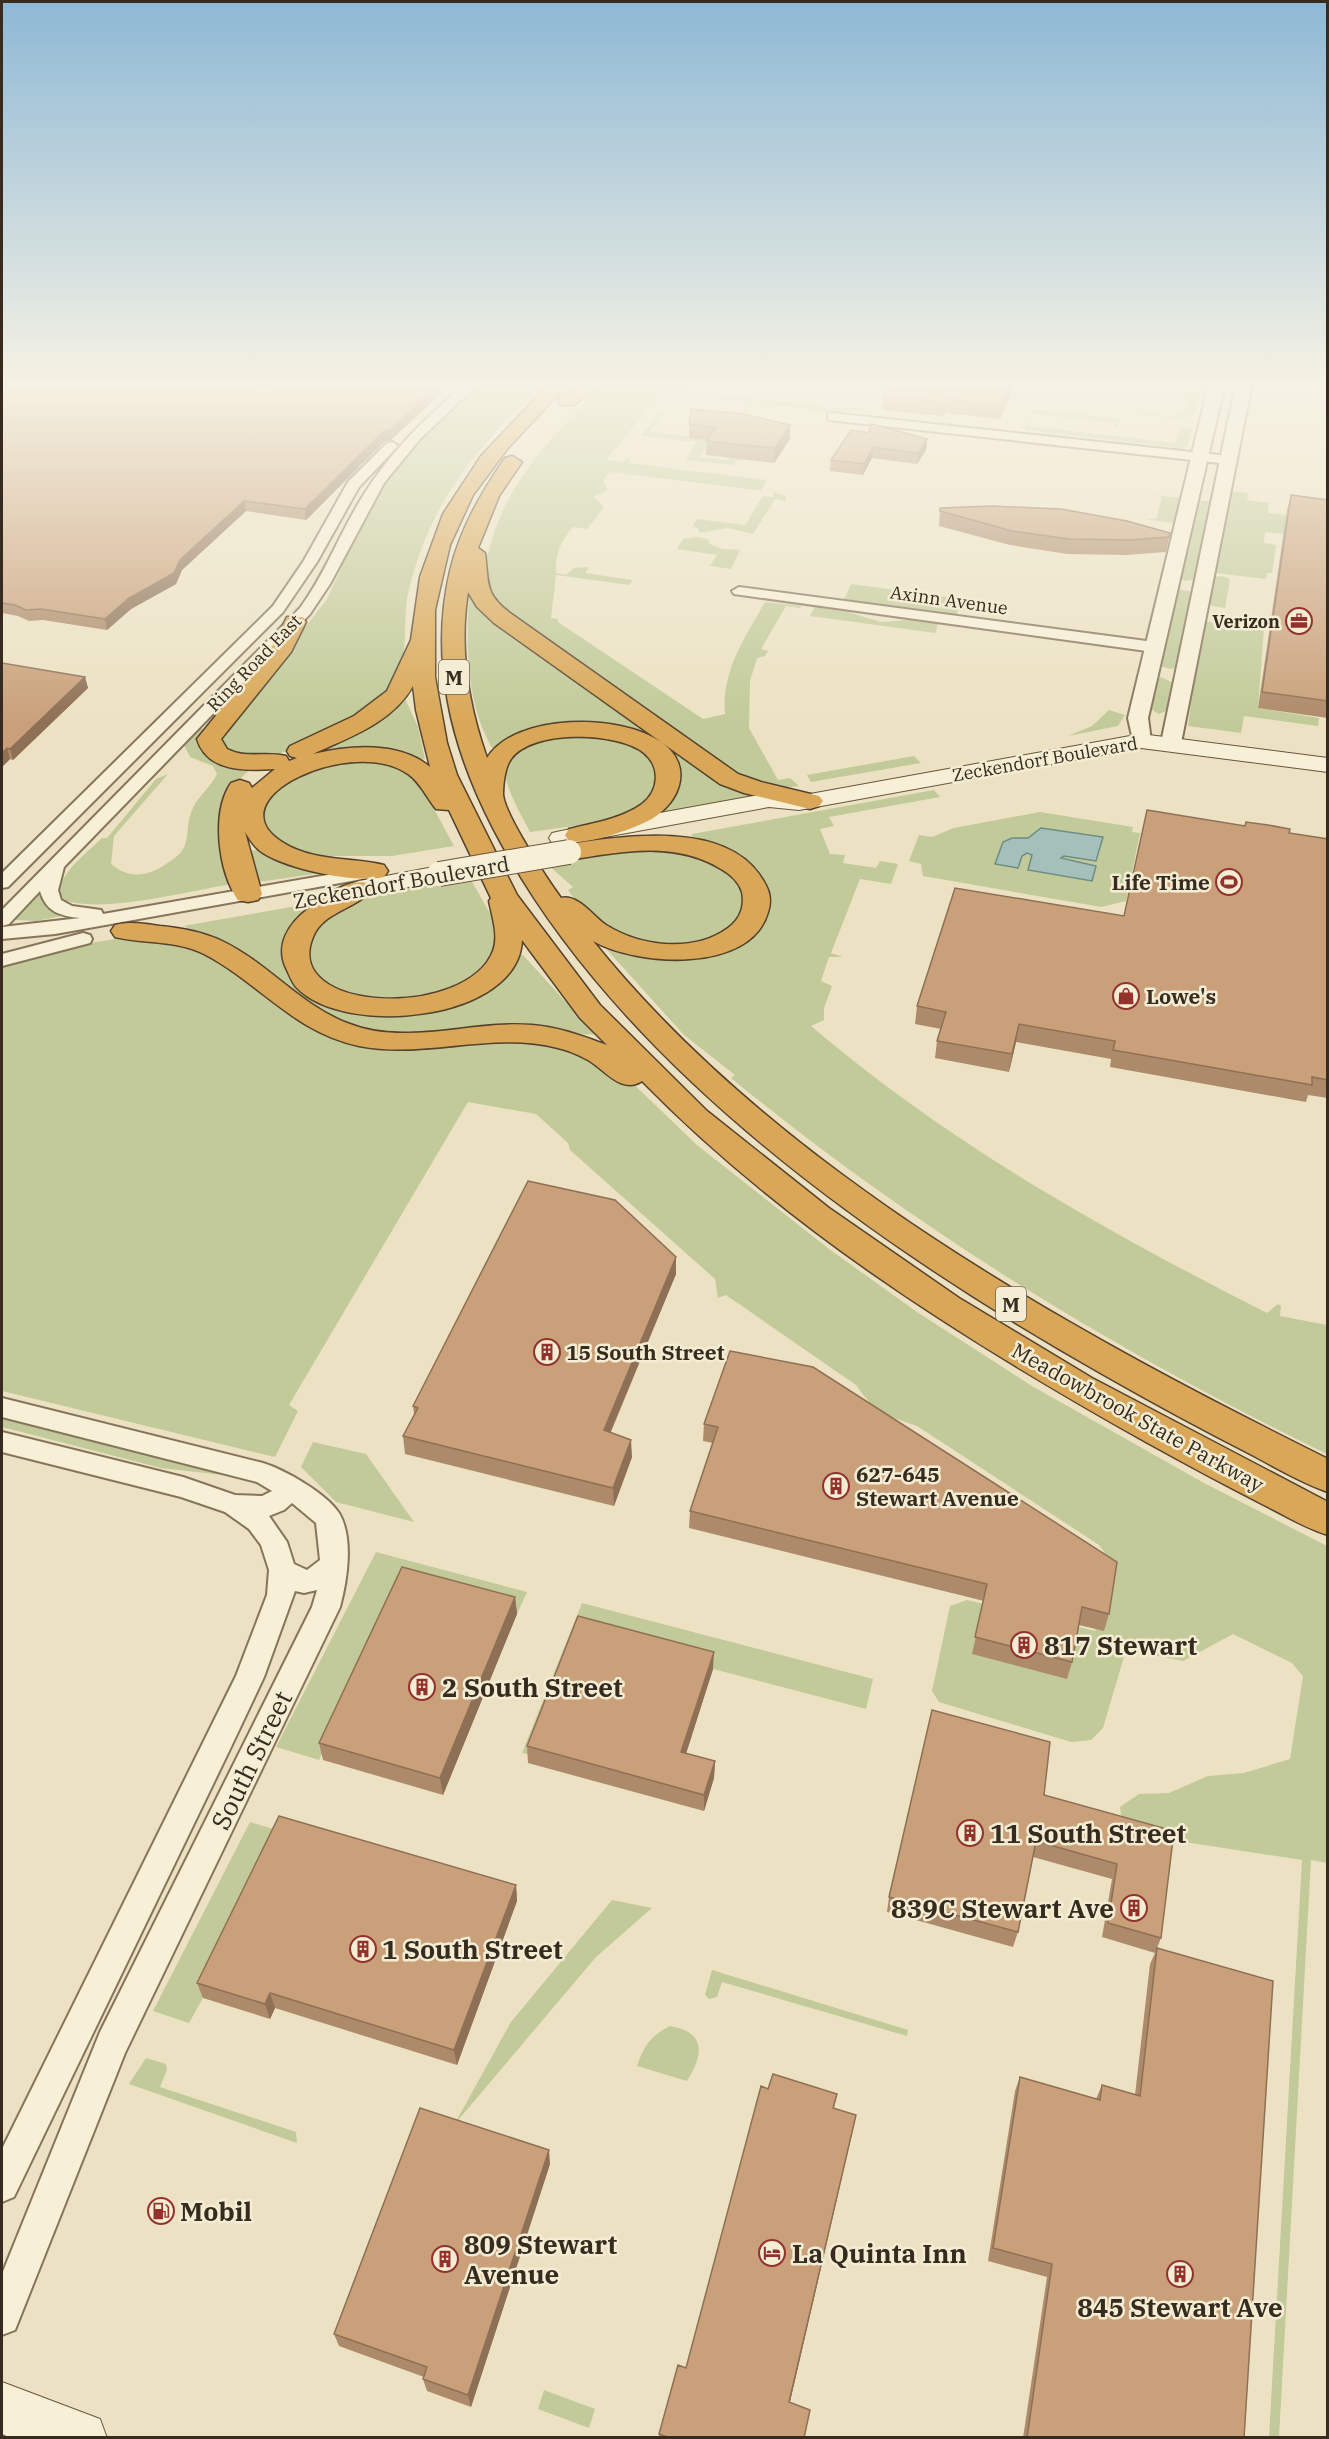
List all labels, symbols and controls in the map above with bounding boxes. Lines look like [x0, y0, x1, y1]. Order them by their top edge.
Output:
street label: Axinn Avenue [889, 580, 1009, 620]
office icon: Verizon [1284, 606, 1314, 636]
street label: Ring Road East [202, 609, 306, 717]
place label: Verizon [1212, 610, 1280, 633]
road number: M [439, 660, 469, 694]
street label: Zeckendorf Boulevard [950, 731, 1140, 787]
street label: Zeckendorf Boulevard [291, 849, 512, 915]
sports icon: Life Time [1214, 867, 1244, 897]
place label: Life Time [1111, 868, 1210, 896]
shop icon: Lowe's [1111, 981, 1141, 1011]
place label: Lowe's [1146, 982, 1216, 1010]
road number: M [996, 1287, 1026, 1321]
street label: Meadowbrook State Parkway [1007, 1336, 1270, 1498]
building icon: 15 South Street [532, 1337, 562, 1367]
place label: 15 South Street [566, 1338, 725, 1366]
place label: 627-645 Stewart Avenue [856, 1460, 1019, 1512]
building icon: 627-645 Stewart Avenue [821, 1471, 851, 1501]
place label: 817 Stewart [1044, 1628, 1197, 1662]
building icon: 817 Stewart [1009, 1630, 1039, 1660]
place label: 2 South Street [442, 1670, 623, 1704]
building icon: 2 South Street [407, 1672, 437, 1702]
street label: South Street [203, 1685, 299, 1835]
place label: 11 South Street [990, 1816, 1186, 1850]
building icon: 11 South Street [955, 1818, 985, 1848]
place label: 839C Stewart Ave [891, 1891, 1114, 1925]
building icon: 839C Stewart Ave [1119, 1893, 1149, 1923]
place label: 1 South Street [382, 1932, 563, 1966]
building icon: 1 South Street [348, 1934, 378, 1964]
place label: Mobil [180, 2194, 252, 2228]
fuel station icon: Mobil [146, 2196, 176, 2226]
place label: 809 Stewart Avenue [464, 2227, 617, 2291]
place label: La Quinta Inn [792, 2236, 967, 2270]
hotel icon: La Quinta Inn [757, 2238, 787, 2268]
building icon: 809 Stewart Avenue [430, 2244, 460, 2274]
building icon: 845 Stewart Ave [1165, 2259, 1195, 2289]
place label: 845 Stewart Ave [1077, 2290, 1283, 2324]

